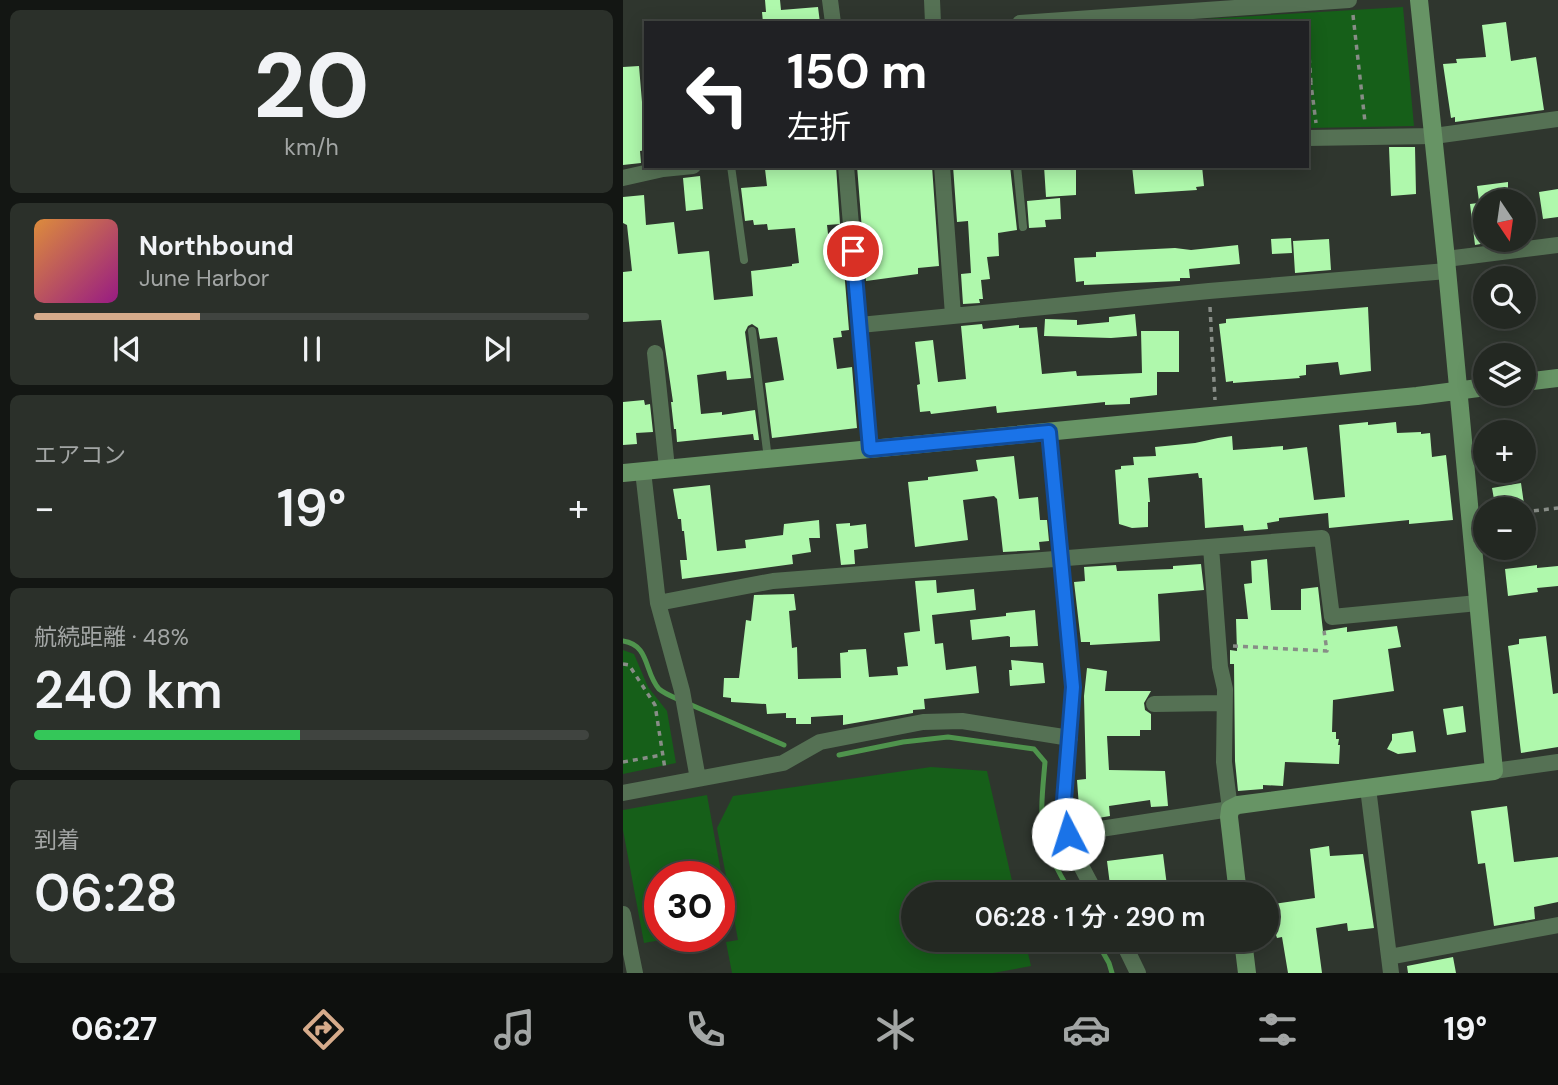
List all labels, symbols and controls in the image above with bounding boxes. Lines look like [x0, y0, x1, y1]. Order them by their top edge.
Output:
text: 20 [253, 27, 370, 145]
text: 150 m [787, 39, 927, 103]
icon: left [672, 49, 763, 140]
text: 左折 [787, 106, 851, 148]
text: km/h [284, 132, 339, 162]
north arrow [1473, 189, 1537, 252]
map controls [1473, 189, 1536, 560]
pin [823, 221, 883, 281]
text: Northbound [139, 229, 294, 263]
icon: arrive [834, 232, 872, 270]
text: June Harbor [139, 263, 269, 293]
button: search [1473, 266, 1536, 329]
icon: previous [108, 330, 146, 368]
icon: pause [293, 330, 331, 368]
icon: next [478, 330, 516, 368]
button: layers [1473, 343, 1536, 406]
button: + [1473, 420, 1536, 483]
text: エアコン [34, 440, 126, 470]
text: 19° [277, 474, 346, 542]
text: − [34, 483, 55, 533]
text: + [568, 483, 589, 533]
button: − [1473, 497, 1536, 560]
text: 航続距離 · 48% [34, 622, 189, 652]
text: 240 km [34, 656, 223, 724]
position arrow [1031, 797, 1105, 871]
text: 到着 [34, 825, 80, 855]
text: 06:28 [34, 859, 178, 927]
speed limit sign: 30 [644, 861, 735, 952]
text: 06:28 · 1 分 · 290 m [975, 900, 1205, 934]
icon: directions [299, 1005, 348, 1054]
icon: music [490, 1005, 539, 1054]
icon: phone [681, 1005, 730, 1054]
icon: climate [871, 1005, 920, 1054]
icon: car [1062, 1005, 1111, 1054]
icon: filters [1253, 1005, 1302, 1054]
text: 06:27 [71, 1008, 157, 1050]
text: 19° [1444, 1008, 1487, 1050]

